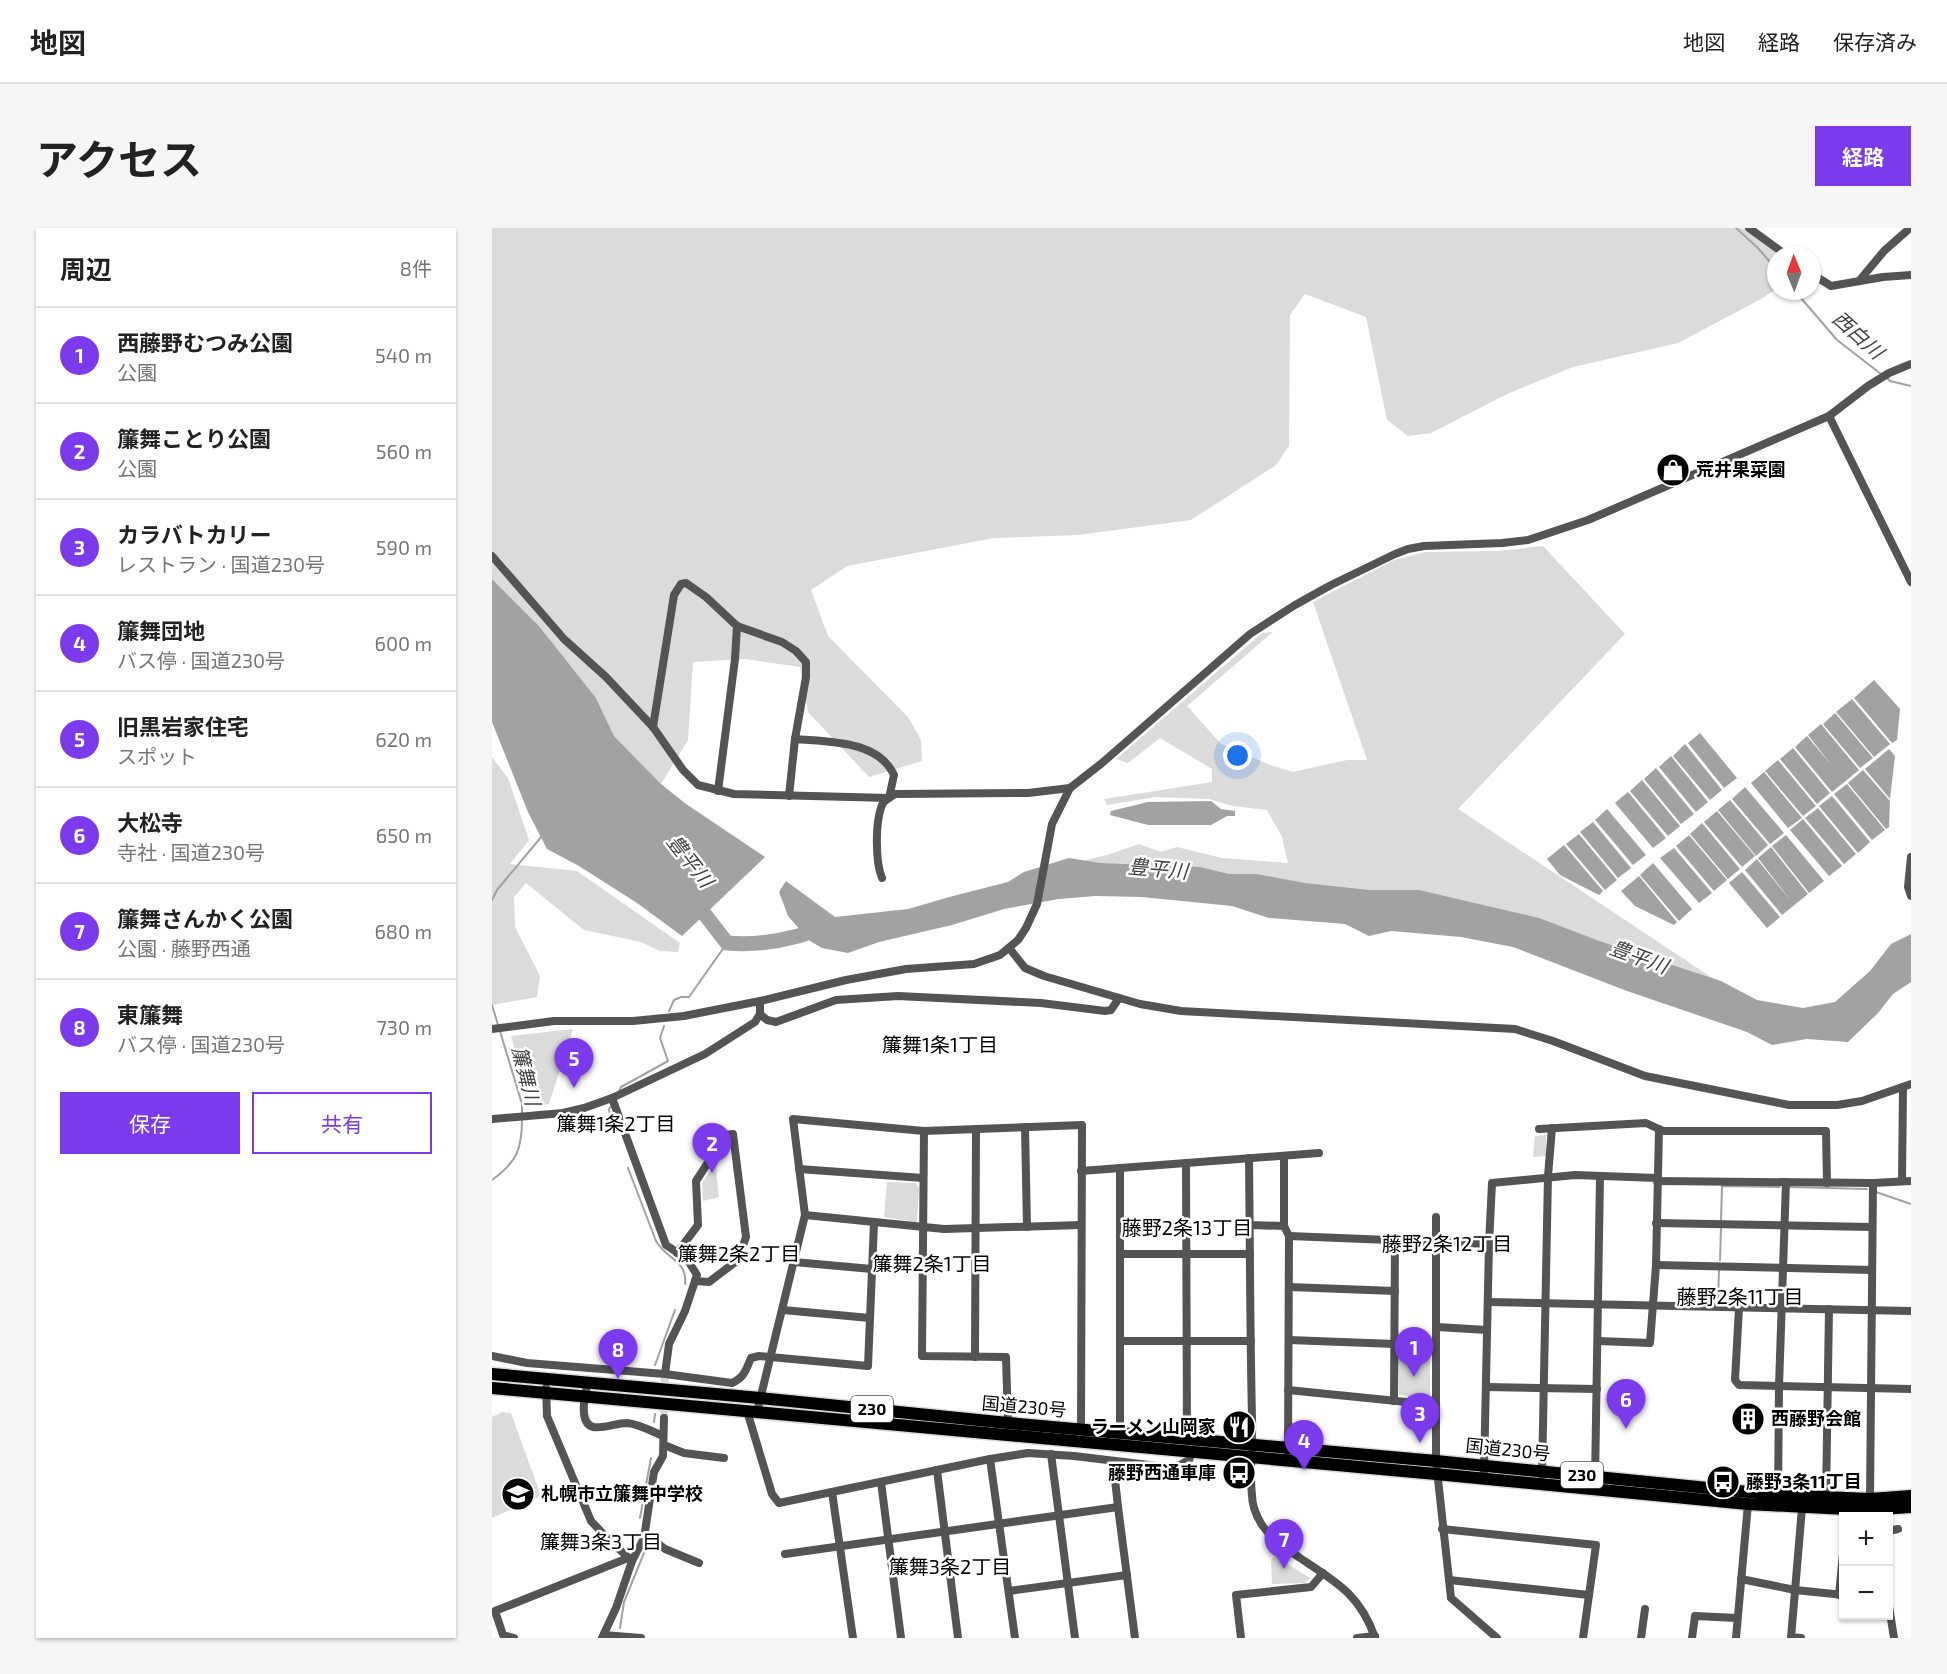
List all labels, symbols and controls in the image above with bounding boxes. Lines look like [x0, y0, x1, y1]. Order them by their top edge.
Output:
text: 地図 [30, 25, 86, 59]
text: 地図 [1683, 29, 1725, 54]
text: 経路 [1758, 29, 1800, 54]
text: 保存済み [1833, 29, 1917, 54]
button: 経路 [1815, 126, 1911, 186]
text: アクセス [36, 133, 202, 183]
north arrow [1767, 246, 1821, 300]
text: 周辺 [60, 253, 112, 284]
text: 8件 [400, 256, 432, 280]
water label: 西白川 [1828, 305, 1890, 365]
text: 西藤野むつみ公園 [117, 329, 293, 355]
text: 1 [75, 343, 84, 367]
text: 540 m [375, 343, 432, 367]
text: 公園 [117, 360, 157, 384]
text: 簾舞ことり公園 [117, 425, 271, 451]
text: 2 [74, 439, 85, 463]
text: 560 m [376, 439, 432, 463]
shop icon: 荒井果菜園 [1655, 452, 1691, 488]
text: 公園 [117, 456, 157, 480]
place label: 荒井果菜園 [1696, 458, 1786, 480]
text: カラバトカリー [117, 521, 271, 547]
text: 3 [74, 535, 85, 559]
text: 590 m [376, 535, 432, 559]
text: レストラン · 国道230号 [117, 552, 325, 576]
text: 簾舞団地 [117, 617, 205, 643]
text: 4 [73, 631, 86, 655]
text: 600 m [374, 631, 432, 655]
text: バス停 · 国道230号 [117, 648, 285, 672]
text: 旧黒岩家住宅 [117, 713, 249, 739]
text: 5 [74, 727, 85, 751]
text: 620 m [375, 727, 432, 751]
your location [1223, 741, 1252, 770]
text: スポット [117, 744, 197, 768]
text: 大松寺 [117, 809, 183, 835]
text: 6 [74, 823, 85, 847]
text: 650 m [376, 823, 432, 847]
water label: 豊平川 [663, 829, 720, 893]
text: 寺社 · 国道230号 [117, 840, 265, 864]
water label: 豊平川 [1127, 853, 1191, 883]
text: 簾舞さんかく公園 [117, 905, 293, 931]
text: 7 [74, 919, 85, 943]
text: 680 m [374, 919, 432, 943]
water label: 豊平川 [1607, 935, 1674, 978]
text: 公園 · 藤野西通 [117, 936, 251, 960]
text: 東簾舞 [117, 1001, 183, 1027]
text: 8 [73, 1015, 86, 1039]
text: 730 m [377, 1015, 432, 1039]
text: バス停 · 国道230号 [117, 1032, 285, 1056]
district label: 簾舞1条1丁目 [882, 1032, 998, 1056]
pin: 5 [554, 1038, 593, 1088]
water label: 簾舞川 [508, 1044, 546, 1110]
button: 保存 [60, 1092, 240, 1154]
button: 共有 [252, 1092, 432, 1154]
district label: 簾舞1条2丁目 [556, 1111, 676, 1135]
pin: 2 [692, 1124, 732, 1173]
district label: 藤野2条13丁目 [1122, 1215, 1252, 1239]
district label: 藤野2条12丁目 [1382, 1231, 1512, 1255]
district label: 簾舞2条2丁目 [678, 1241, 800, 1265]
district label: 簾舞2条1丁目 [872, 1251, 992, 1275]
district label: 藤野2条11丁目 [1676, 1284, 1804, 1308]
pin: 1 [1394, 1328, 1434, 1377]
pin: 8 [598, 1330, 638, 1379]
pin: 6 [1606, 1380, 1646, 1429]
street label: 国道230号 [981, 1391, 1067, 1421]
pin: 3 [1400, 1394, 1440, 1443]
road number: 230 [851, 1396, 893, 1422]
building icon: 西藤野会館 [1730, 1401, 1766, 1437]
place label: 西藤野会館 [1771, 1407, 1861, 1429]
restaurant icon: ラーメン山岡家 [1221, 1409, 1257, 1445]
place label: ラーメン山岡家 [1091, 1415, 1216, 1437]
pin: 4 [1284, 1420, 1324, 1470]
street label: 国道230号 [1465, 1434, 1552, 1464]
bus stop icon: 藤野西通車庫 [1221, 1455, 1257, 1491]
place label: 藤野西通車庫 [1108, 1461, 1216, 1483]
road number: 230 [1561, 1462, 1603, 1488]
bus stop icon: 藤野3条11丁目 [1705, 1464, 1741, 1500]
place label: 藤野3条11丁目 [1746, 1470, 1862, 1492]
school or university icon: 札幌市立簾舞中学校 [500, 1476, 536, 1512]
place label: 札幌市立簾舞中学校 [541, 1482, 703, 1504]
map controls [1839, 1512, 1893, 1620]
button: + [1839, 1512, 1893, 1566]
pin: 7 [1264, 1520, 1304, 1569]
district label: 簾舞3条3丁目 [540, 1529, 662, 1553]
district label: 簾舞3条2丁目 [889, 1554, 1011, 1578]
button: − [1839, 1566, 1893, 1620]

